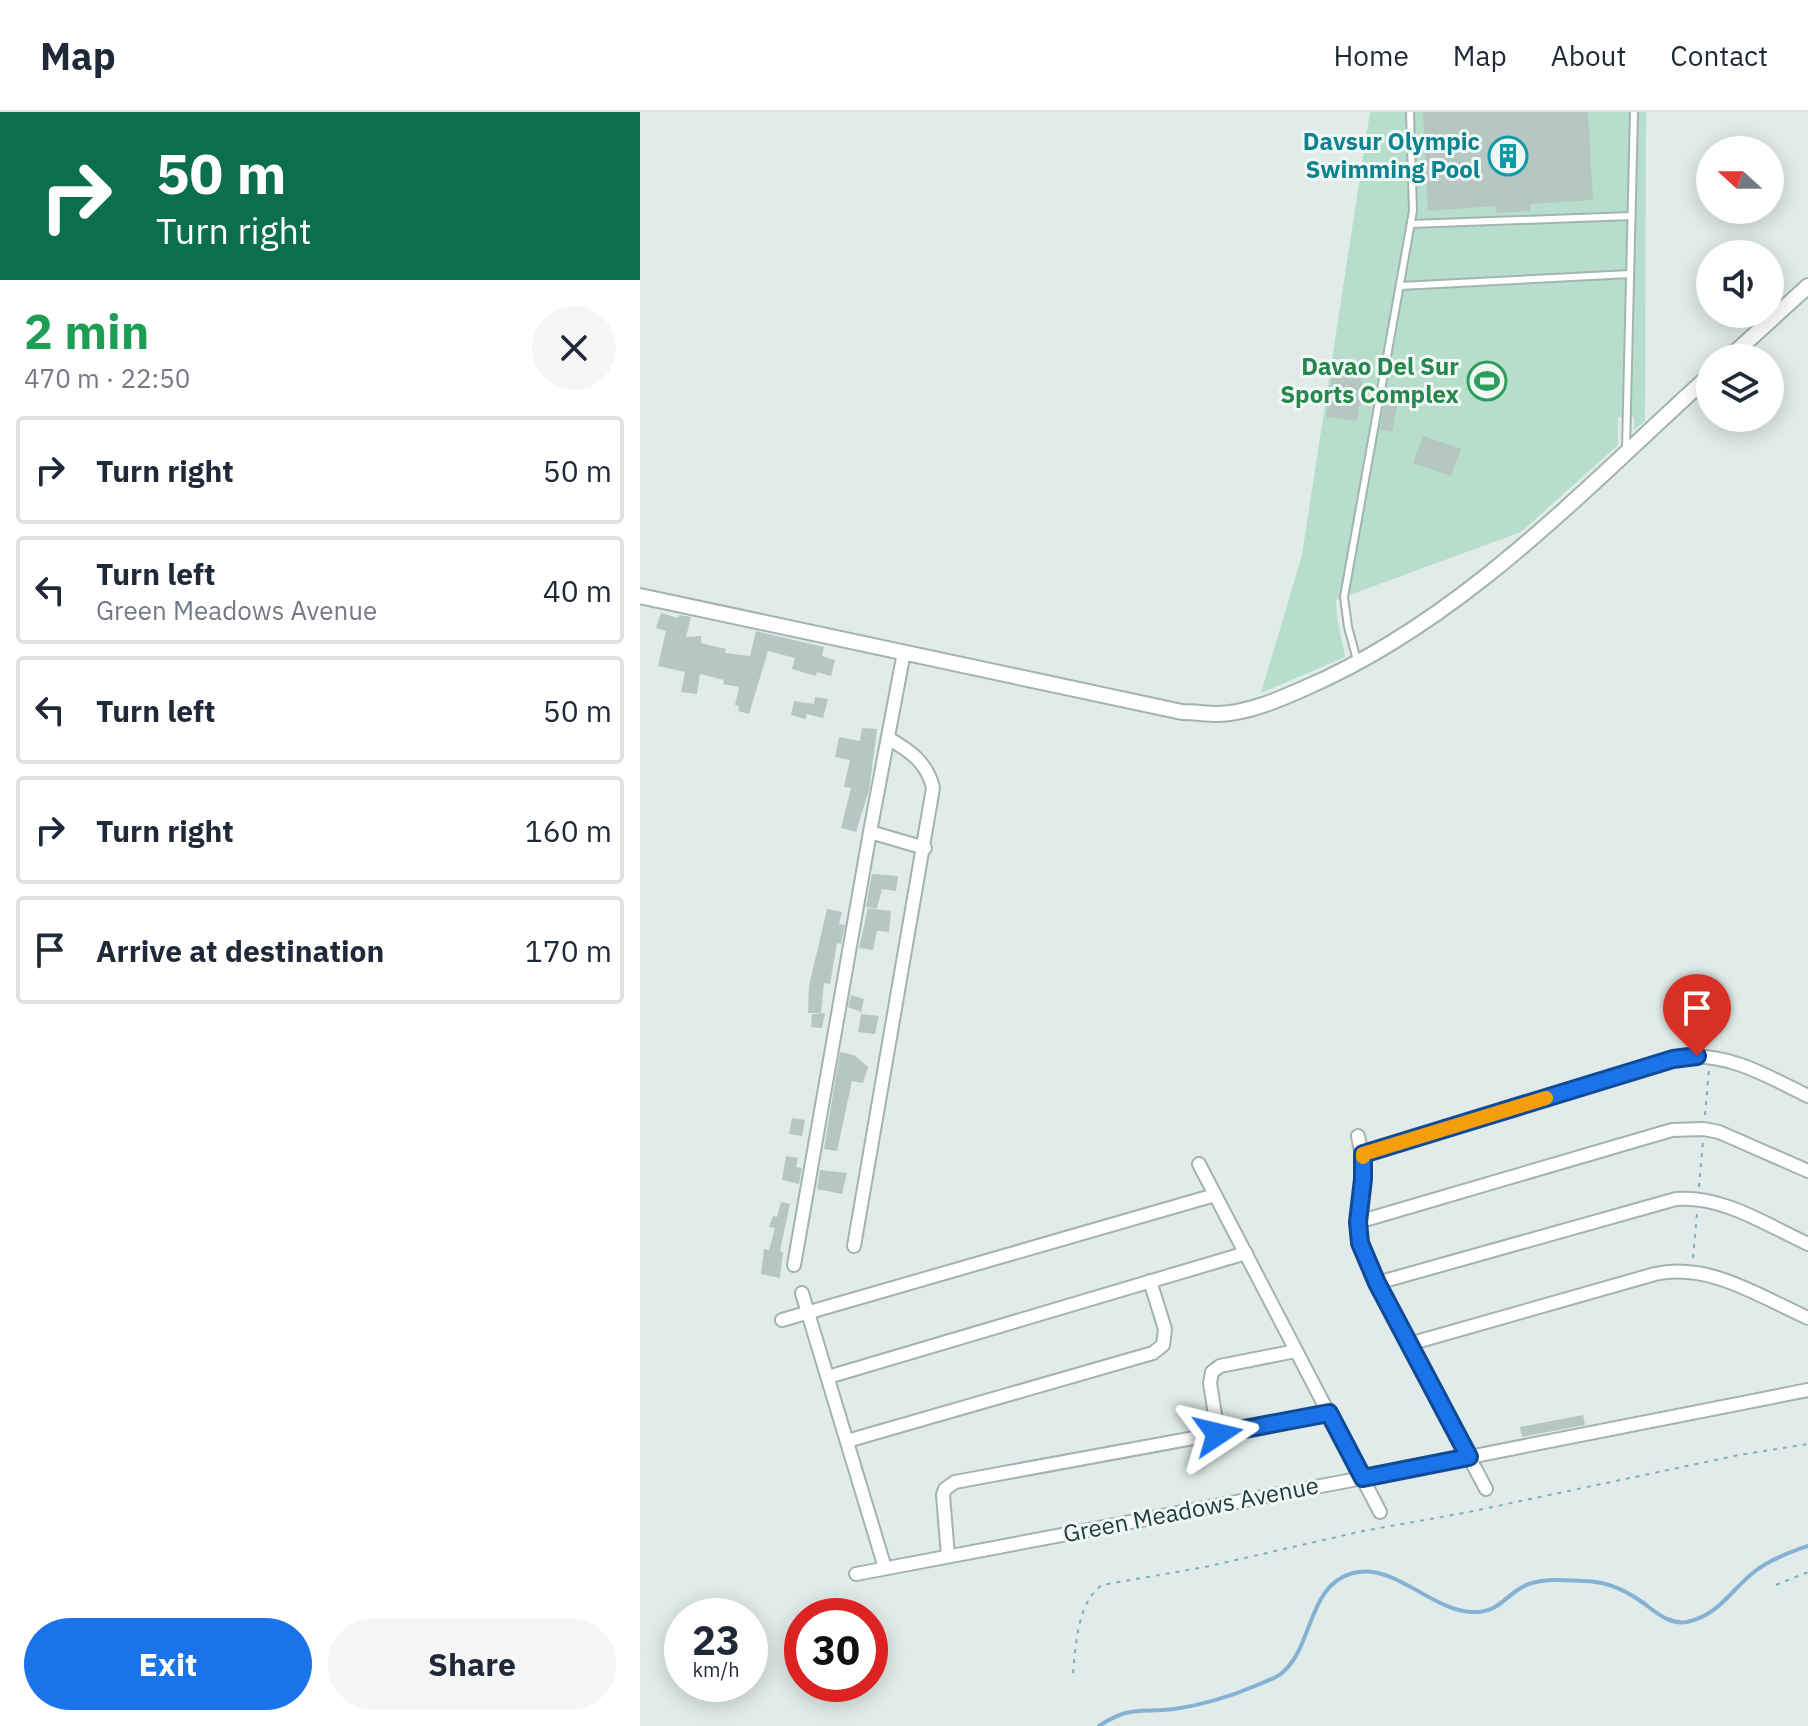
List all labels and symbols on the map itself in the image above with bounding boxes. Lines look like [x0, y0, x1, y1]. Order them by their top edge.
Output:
place label: Davsur Olympic Swimming Pool [1303, 125, 1480, 185]
building icon: Davsur Olympic Swimming Pool [1487, 135, 1529, 177]
north arrow [1696, 136, 1784, 224]
place label: Davao Del Sur Sports Complex [1280, 350, 1460, 410]
sports icon: Davao Del Sur Sports Complex [1466, 360, 1508, 402]
pin [1663, 974, 1731, 1056]
position arrow [1176, 1392, 1260, 1476]
street label: Green Meadows Avenue [1060, 1469, 1321, 1549]
speed limit sign: 30 [784, 1598, 888, 1702]

